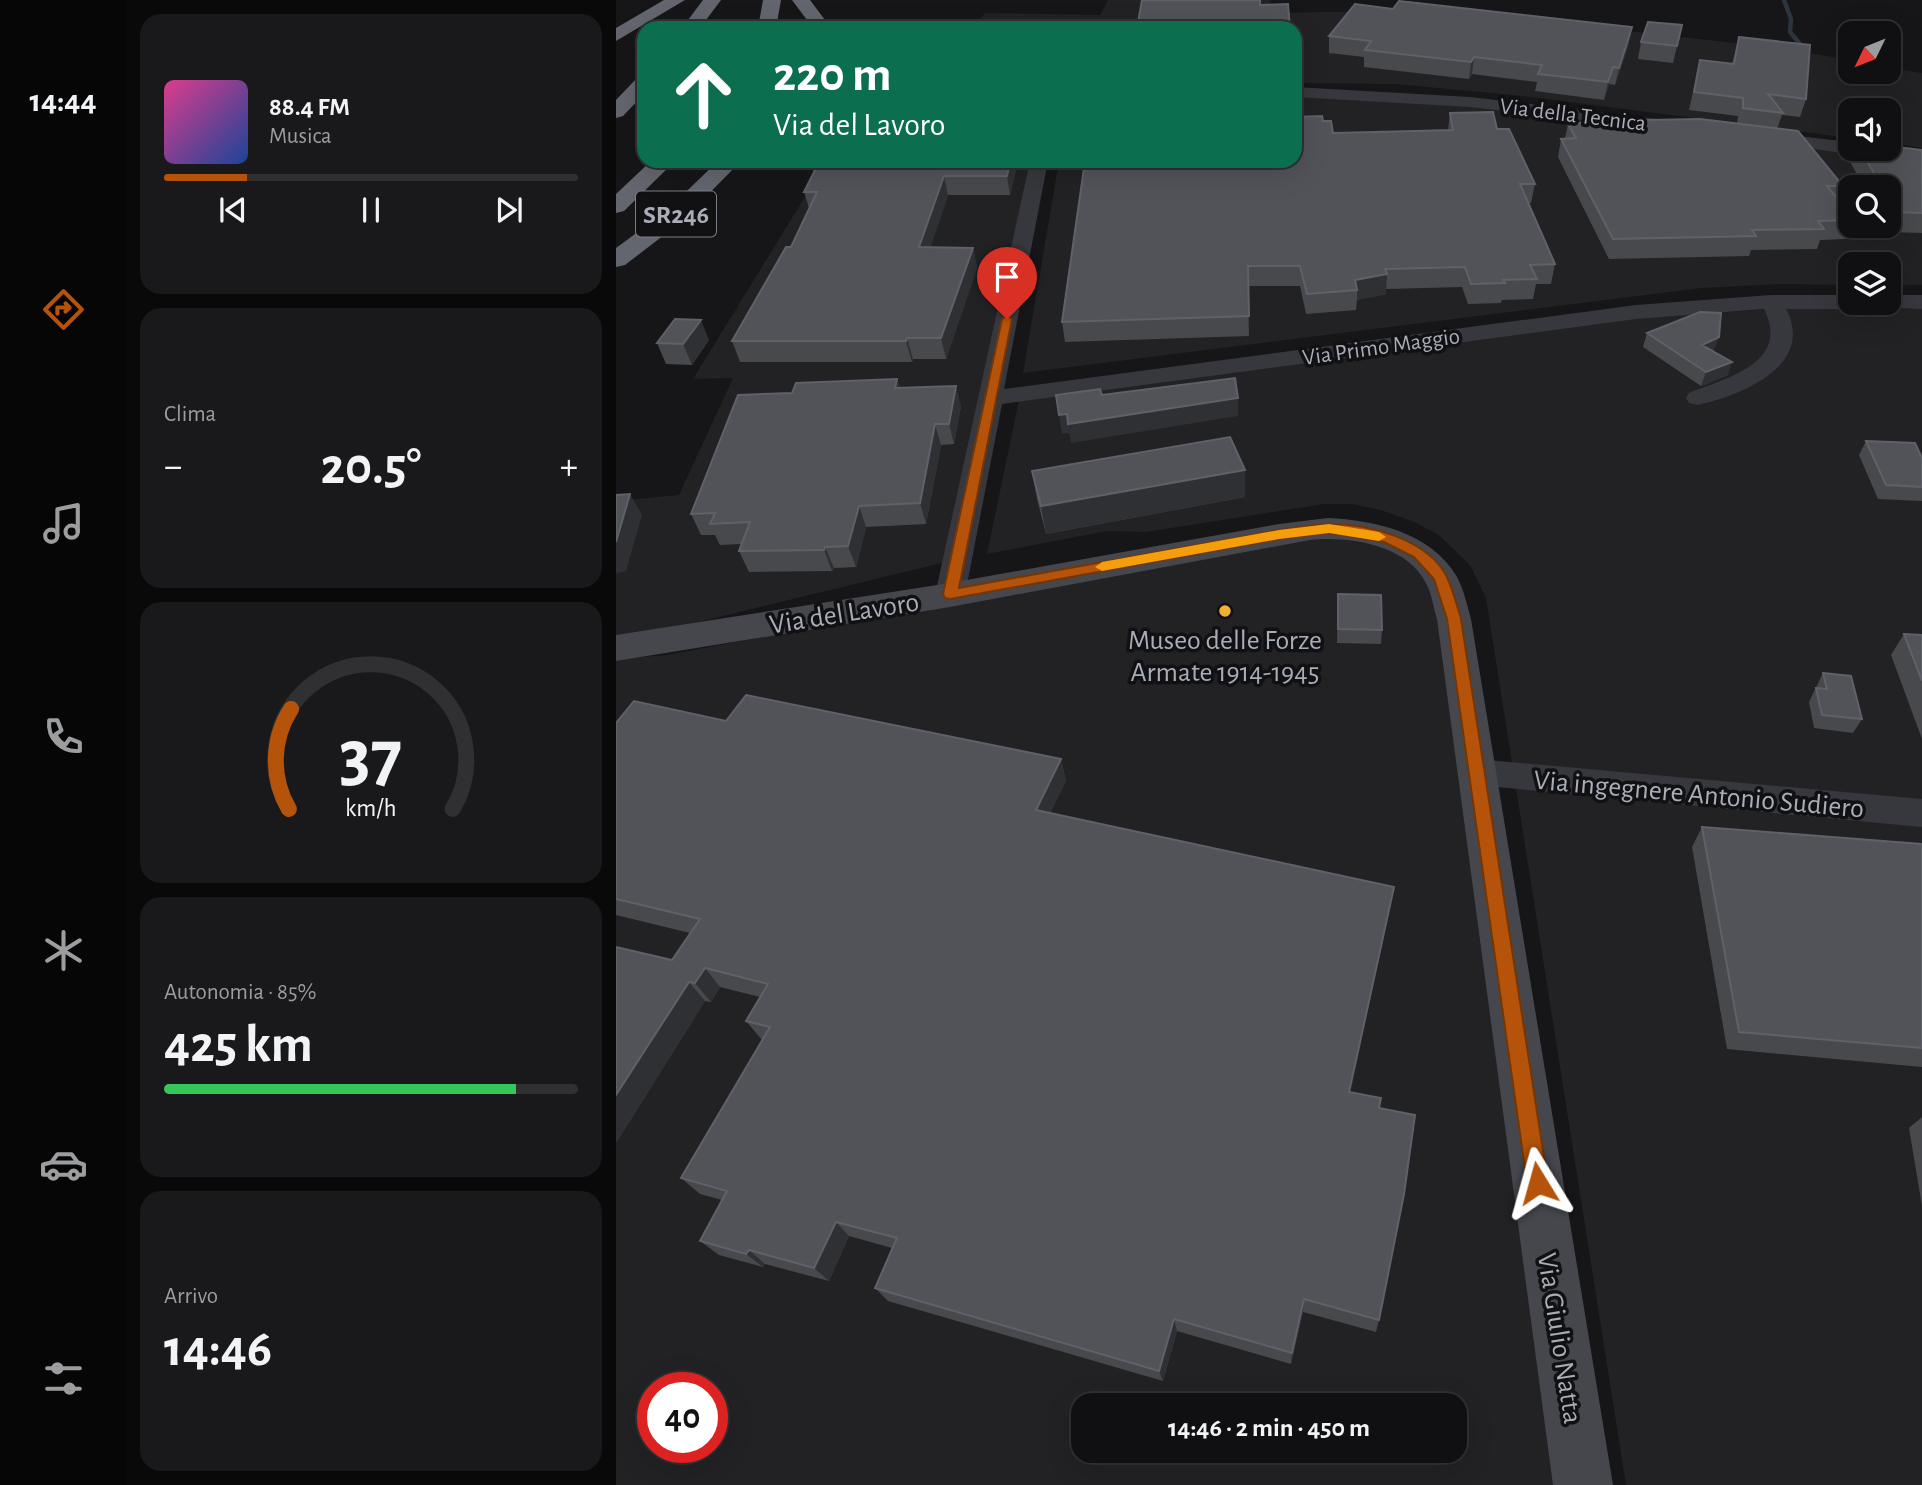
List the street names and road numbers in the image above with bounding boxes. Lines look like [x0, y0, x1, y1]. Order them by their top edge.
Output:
street label: Via della Tecnica [1498, 95, 1647, 136]
road number: SR246 [636, 192, 716, 236]
street label: Via Primo Maggio [1301, 325, 1461, 370]
street label: Via del Lavoro [768, 588, 921, 640]
street label: Via ingegnere Antonio Sudiero [1532, 767, 1865, 823]
street label: Via Giulio Natta [1532, 1251, 1586, 1426]

